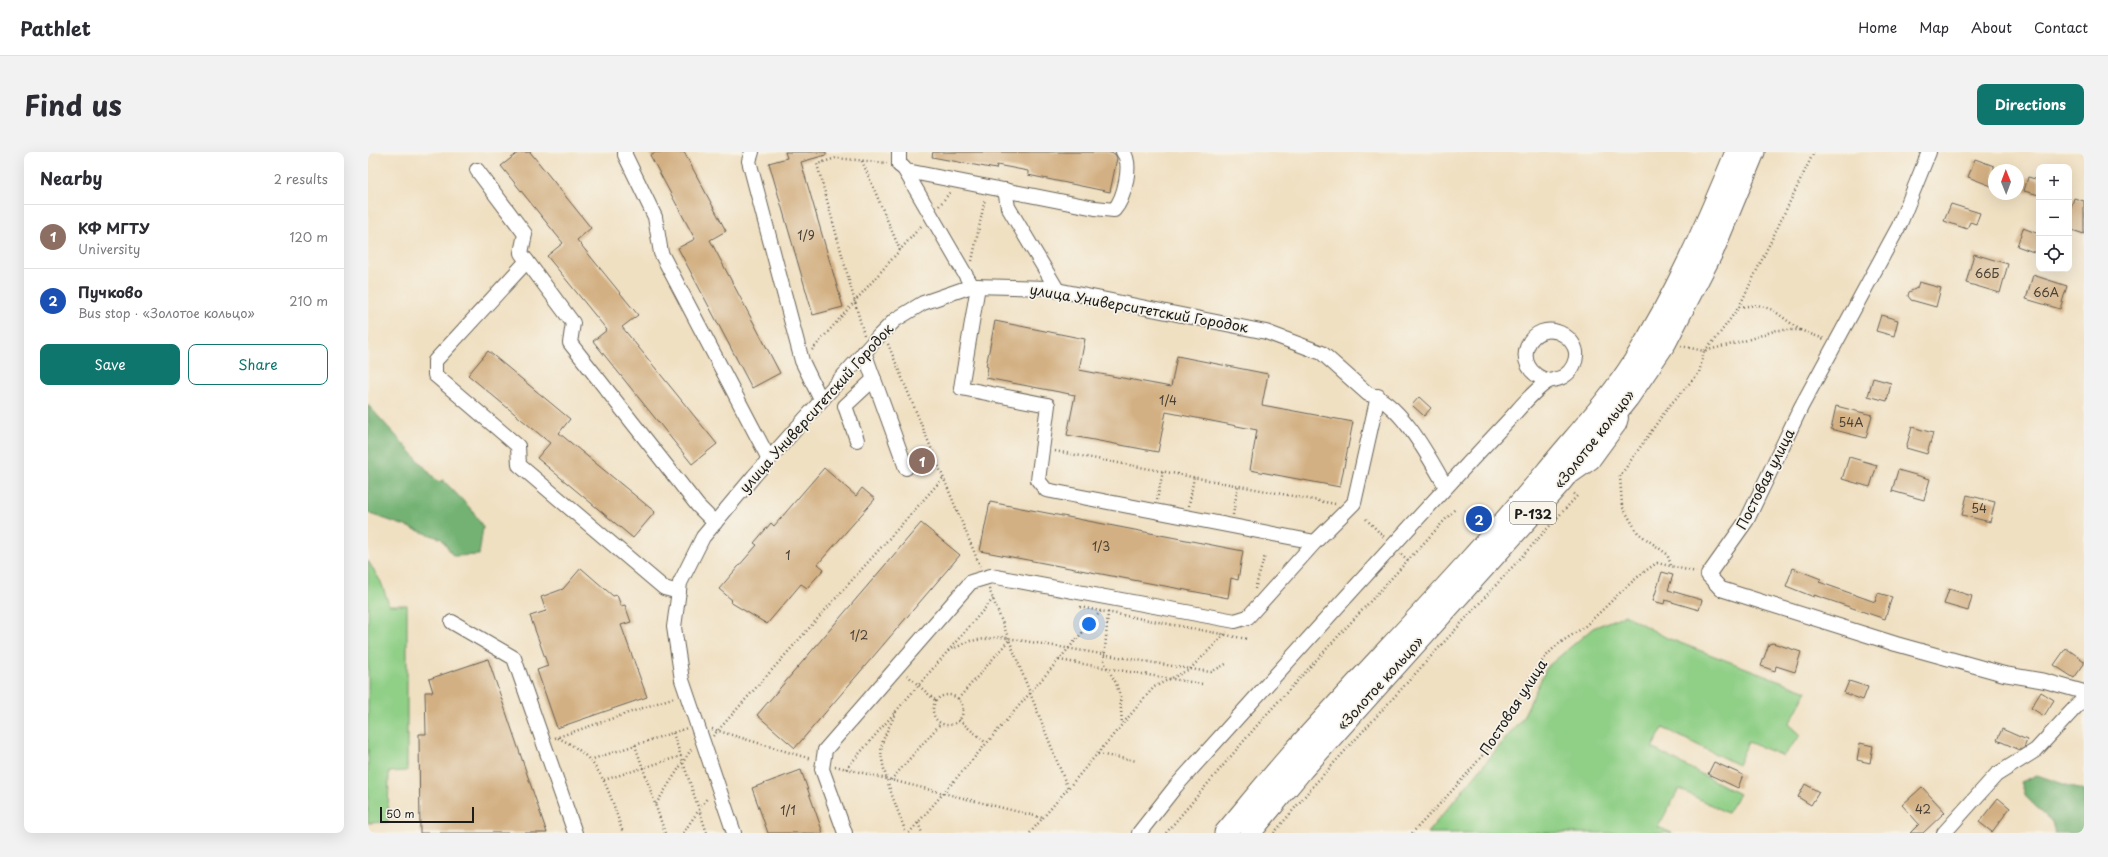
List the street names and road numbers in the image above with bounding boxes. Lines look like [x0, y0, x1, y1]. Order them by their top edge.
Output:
street label: улица Университетский Городок [1028, 278, 1251, 338]
street label: улица Университетский Городок [734, 318, 898, 497]
street label: «Золотое кольцо» [1549, 385, 1639, 493]
street label: Постовая улица [1731, 425, 1800, 533]
road number: Р-132 [1510, 502, 1556, 524]
street label: «Золотое кольцо» [1332, 631, 1428, 735]
street label: Постовая улица [1474, 655, 1552, 759]

